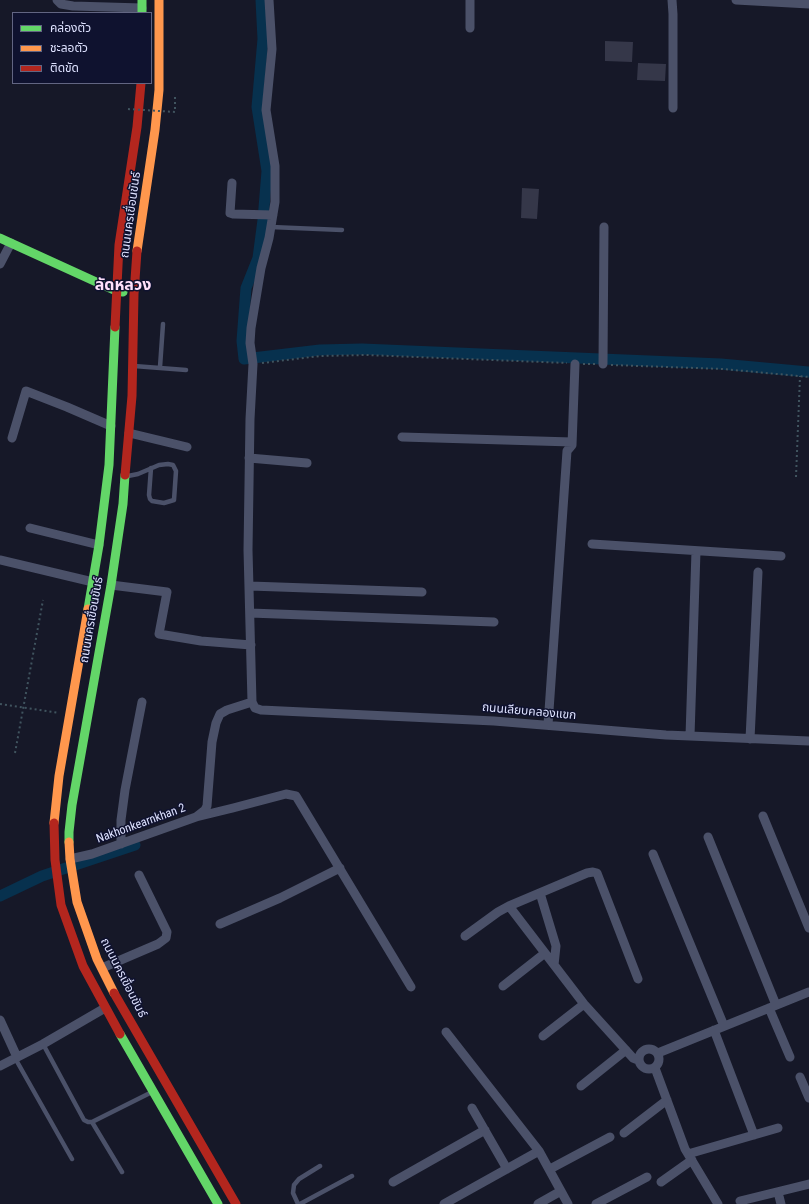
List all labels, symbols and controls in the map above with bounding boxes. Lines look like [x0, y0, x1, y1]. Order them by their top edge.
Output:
legend [12, 12, 152, 84]
text: คล่องตัว [50, 21, 91, 35]
text: ชะลอตัว [50, 41, 88, 55]
text: ติดขัด [50, 61, 79, 75]
street label: ถนนนครเขื่อนขันธ์ [118, 171, 144, 259]
district label: ลัดหลวง [95, 276, 151, 296]
street label: ถนนนครเขื่อนขันธ์ [77, 576, 107, 664]
street label: ถนนเลียบคลองแขก [481, 701, 577, 723]
street label: Nakhonkearnkhan 2 [94, 801, 188, 847]
street label: ถนนนครเขื่อนขันธ์ [97, 936, 149, 1020]

